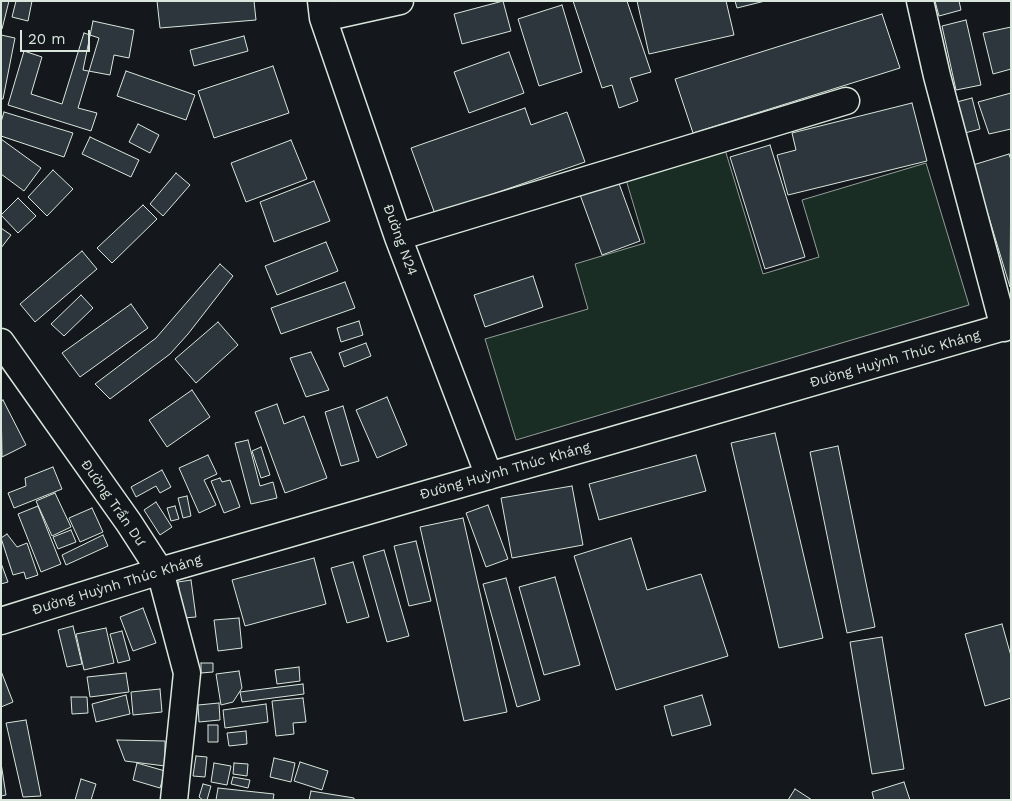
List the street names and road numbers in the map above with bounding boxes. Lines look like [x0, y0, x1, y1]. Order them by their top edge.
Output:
street label: Đường N24 [379, 202, 421, 278]
street label: Đường Huỳnh Thúc Kháng [808, 327, 982, 391]
street label: Đường Huỳnh Thúc Kháng [418, 439, 592, 503]
street label: Đường Trần Dư [77, 457, 149, 549]
street label: Đường Huỳnh Thúc Kháng [30, 551, 204, 619]

